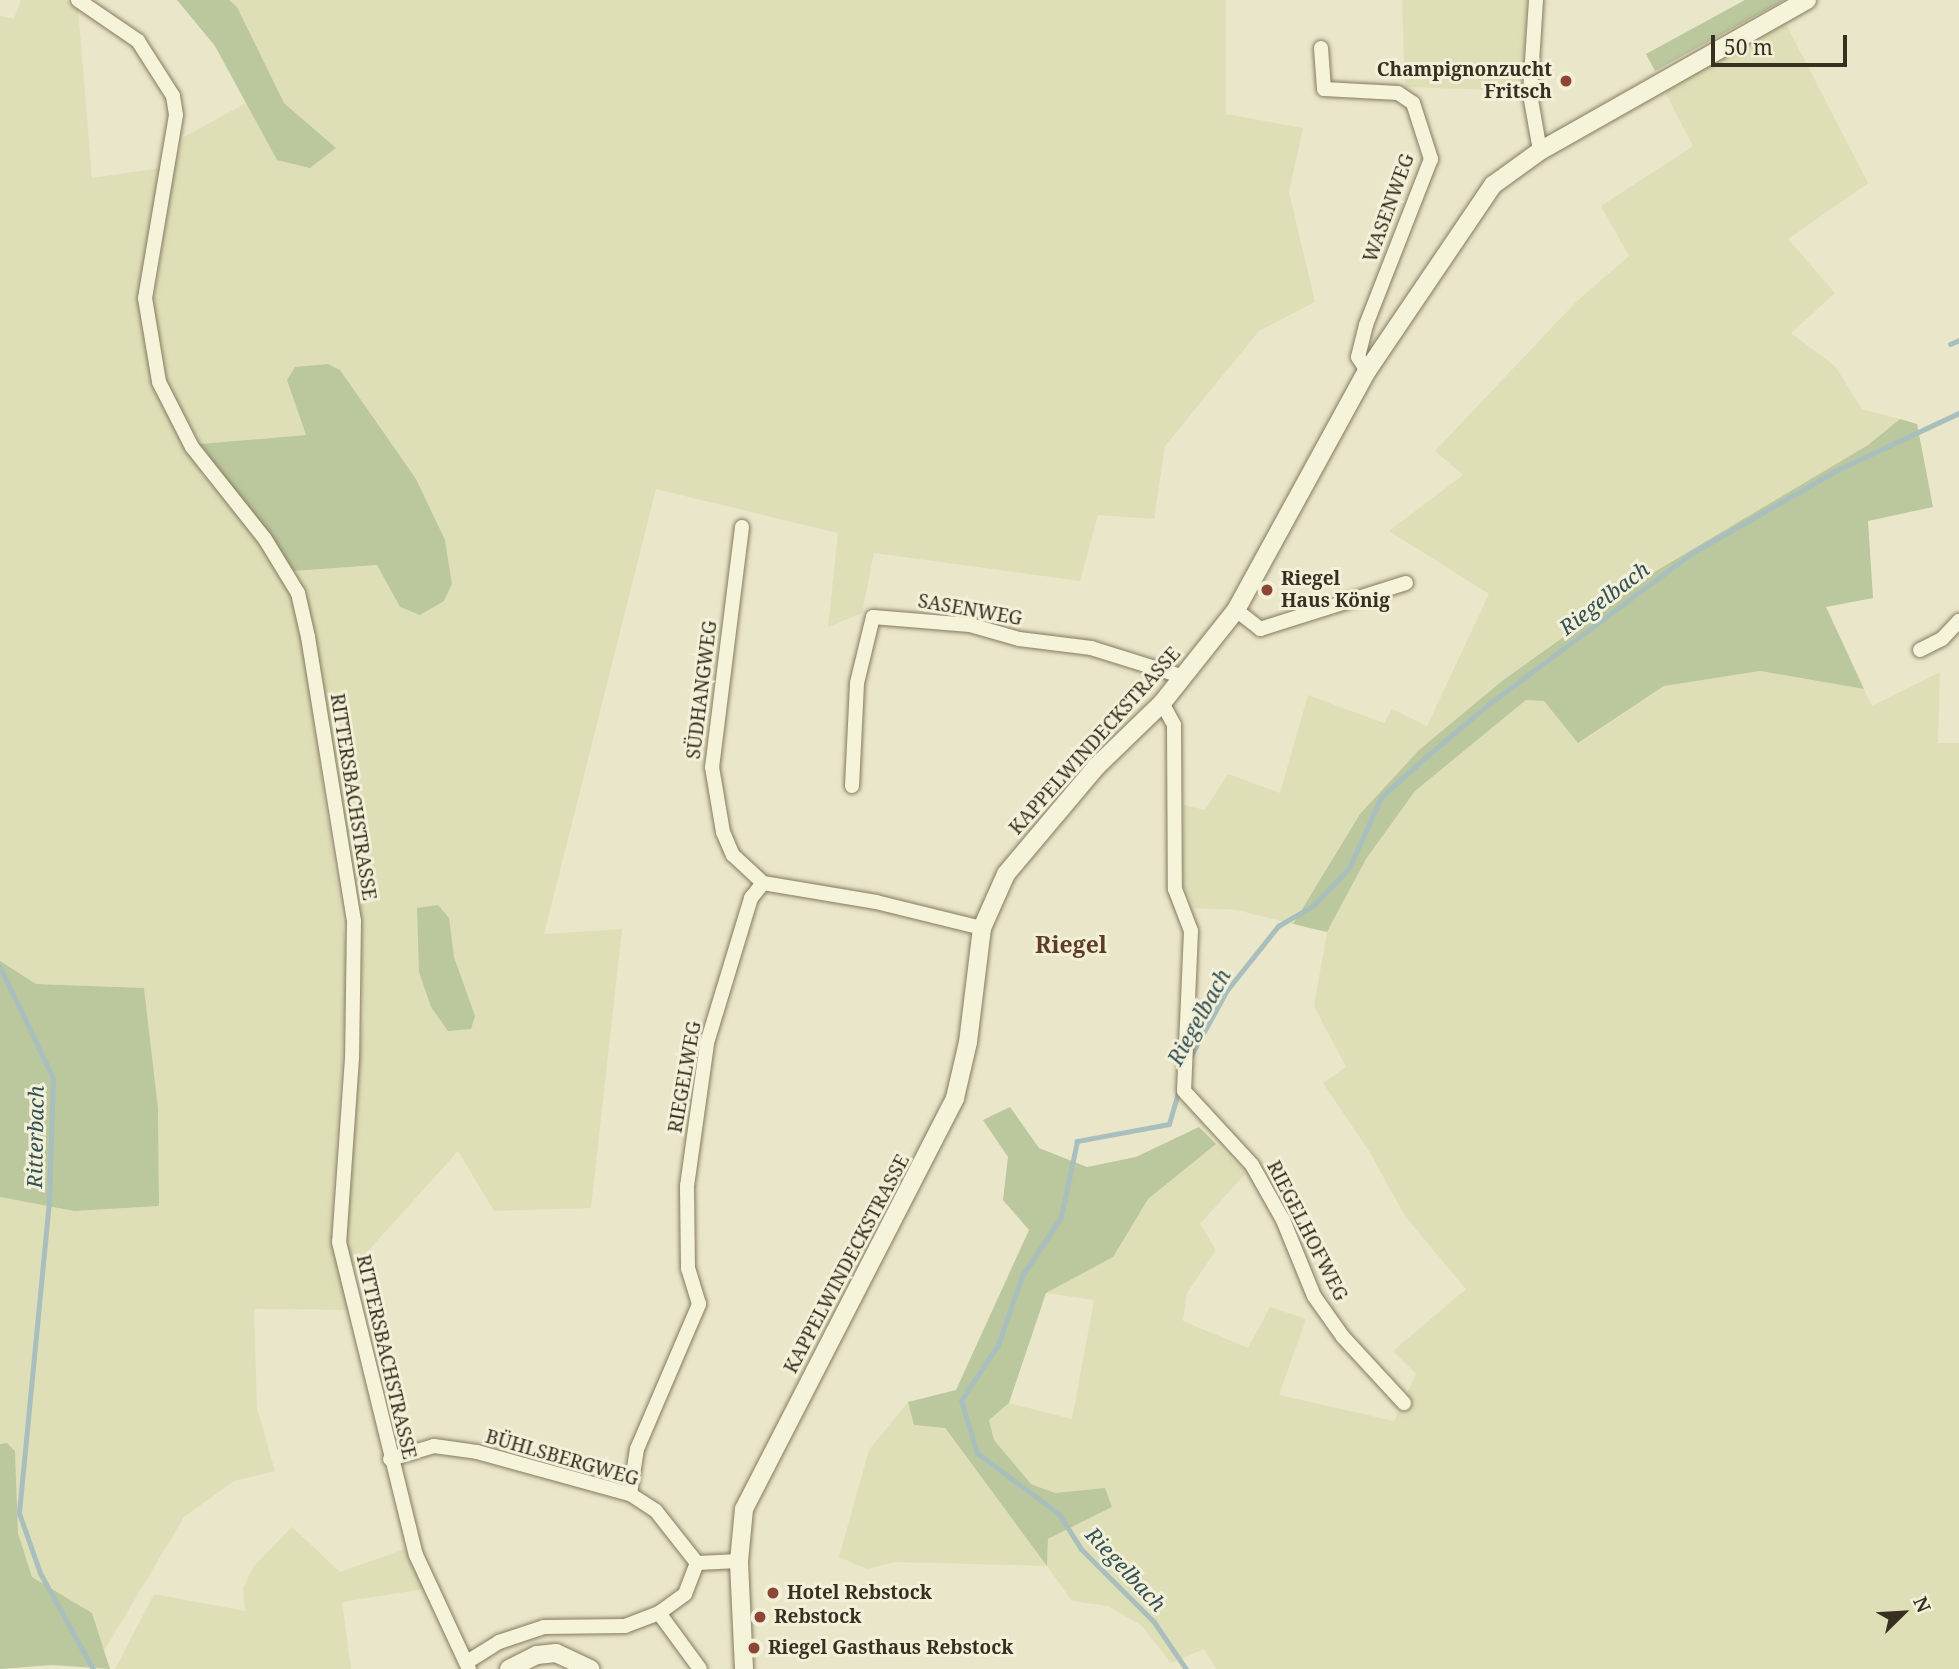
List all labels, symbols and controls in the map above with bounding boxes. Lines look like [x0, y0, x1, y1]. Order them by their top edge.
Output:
scale bar [1714, 21, 1850, 65]
text: 50 m [1724, 33, 1773, 61]
place label: Champignonzucht Fritsch [1377, 59, 1552, 103]
marker: Champignonzucht Fritsch [1558, 73, 1574, 89]
street label: WASENWEG [1359, 151, 1419, 265]
water label: Riegelbach [1554, 556, 1654, 640]
place label: Riegel Haus König [1281, 568, 1390, 612]
marker: Riegel Haus König [1259, 582, 1275, 598]
street label: SASENWEG [916, 590, 1024, 630]
street label: SÜDHANGWEG [682, 620, 722, 760]
street label: KAPPELWINDECKSTRASSE [1005, 643, 1185, 839]
street label: RITTERSBACHSTRASSE [325, 692, 381, 902]
district label: Riegel [1035, 930, 1107, 958]
water label: Riegelbach [1162, 965, 1236, 1069]
street label: RIEGELWEG [664, 1019, 706, 1135]
water label: Ritterbach [22, 1085, 48, 1189]
street label: KAPPELWINDECKSTRASSE [780, 1151, 914, 1377]
street label: RIEGELHOFWEG [1262, 1157, 1352, 1305]
street label: RITTERSBACHSTRASSE [351, 1253, 421, 1461]
street label: BÜHLSBERGWEG [483, 1425, 641, 1491]
water label: Riegelbach [1081, 1522, 1171, 1616]
north arrow [1868, 1578, 1938, 1648]
place label: Hotel Rebstock [787, 1582, 932, 1604]
marker: Hotel Rebstock [765, 1585, 781, 1601]
text: N [1907, 1592, 1937, 1617]
place label: Rebstock [774, 1606, 861, 1628]
marker: Rebstock [752, 1609, 768, 1625]
place label: Riegel Gasthaus Rebstock [768, 1637, 1013, 1659]
marker: Riegel Gasthaus Rebstock [746, 1640, 762, 1656]

